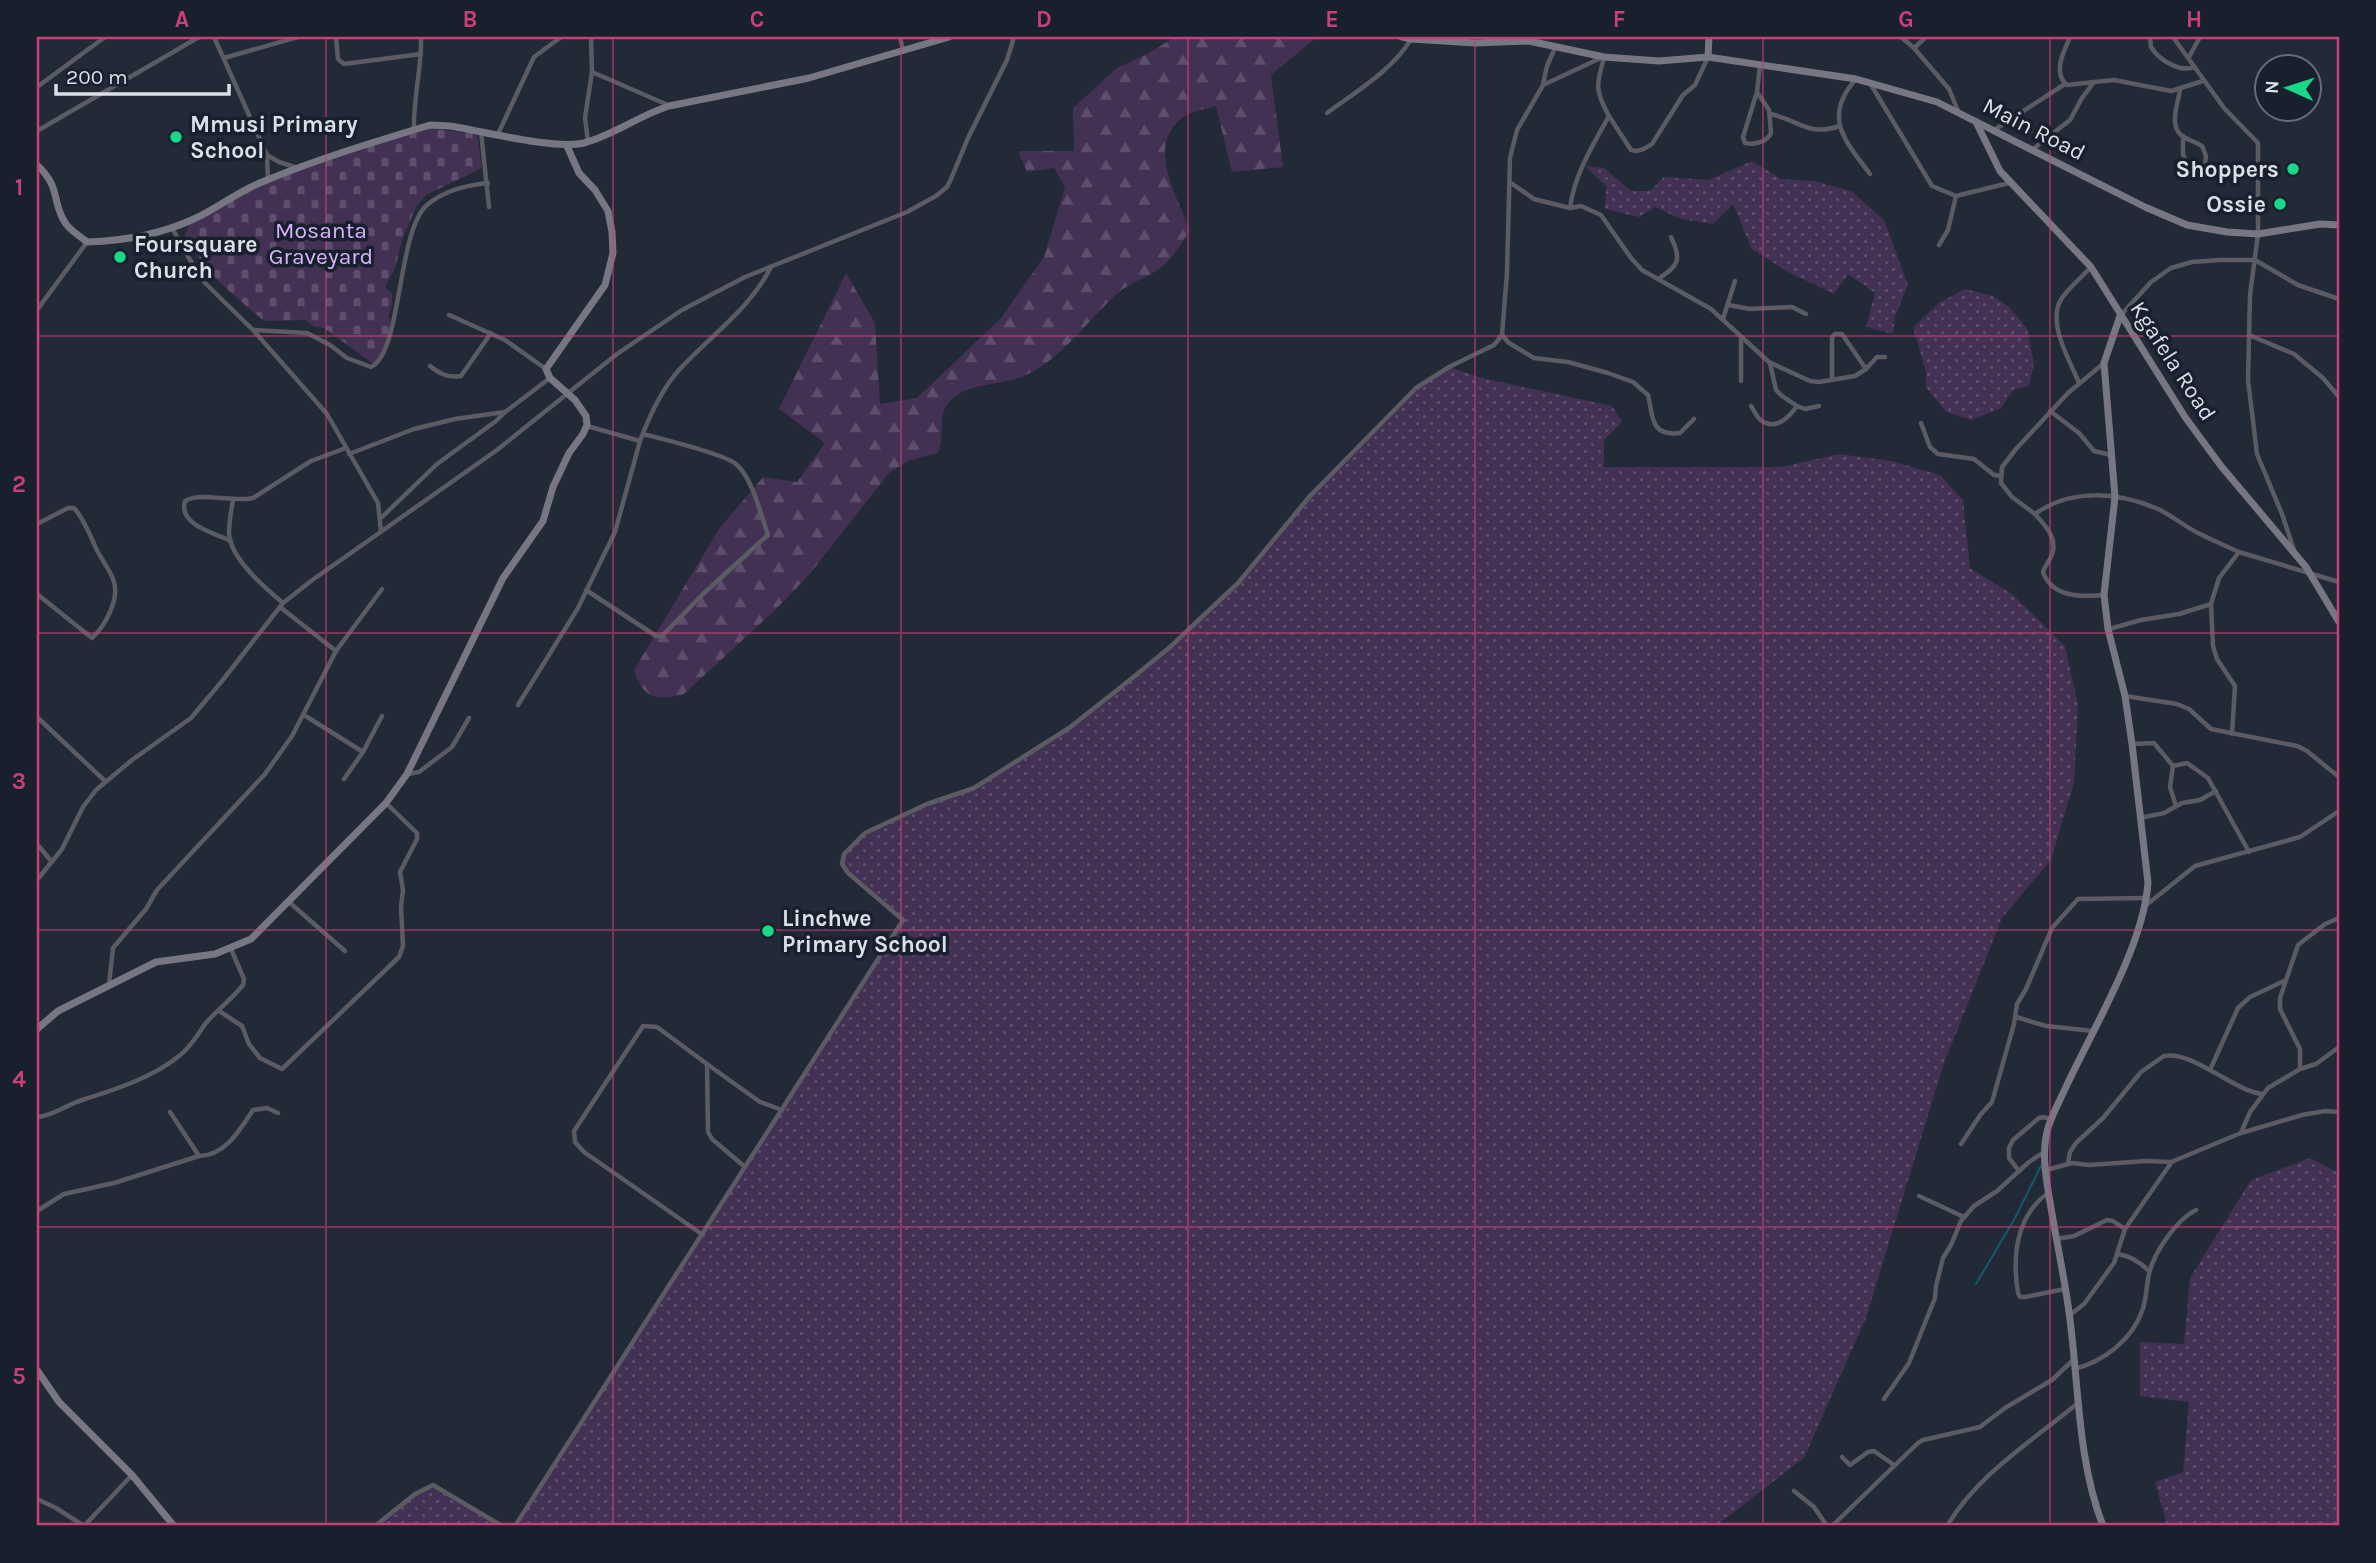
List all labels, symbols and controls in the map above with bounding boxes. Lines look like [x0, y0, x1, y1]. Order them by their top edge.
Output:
text: A [175, 6, 189, 33]
text: B [463, 6, 477, 33]
text: C [750, 6, 764, 33]
text: D [1036, 6, 1052, 33]
text: E [1325, 6, 1339, 33]
text: F [1613, 6, 1625, 33]
text: G [1898, 6, 1914, 33]
text: H [2186, 6, 2202, 33]
scale bar [56, 52, 229, 96]
north arrow [2254, 52, 2324, 122]
text: 200 m [66, 65, 128, 89]
text: N [2261, 80, 2283, 95]
street label: Main Road [1978, 92, 2090, 166]
place label: Mmusi Primary School [190, 111, 358, 164]
marker: Mmusi Primary School [168, 129, 184, 145]
place label: Shoppers [2176, 156, 2279, 183]
marker: Shoppers [2285, 161, 2301, 177]
text: 1 [15, 174, 23, 201]
place label: Ossie [2206, 191, 2266, 218]
marker: Ossie [2272, 196, 2288, 212]
park label: Mosanta Graveyard [269, 217, 373, 270]
place label: Foursquare Church [134, 231, 258, 284]
marker: Foursquare Church [112, 249, 128, 265]
street label: Kgafela Road [2124, 296, 2222, 426]
text: 2 [12, 471, 26, 498]
text: 3 [12, 768, 26, 795]
place label: Linchwe Primary School [782, 905, 948, 958]
marker: Linchwe Primary School [760, 923, 776, 939]
text: 4 [12, 1066, 26, 1093]
text: 5 [12, 1363, 26, 1390]

